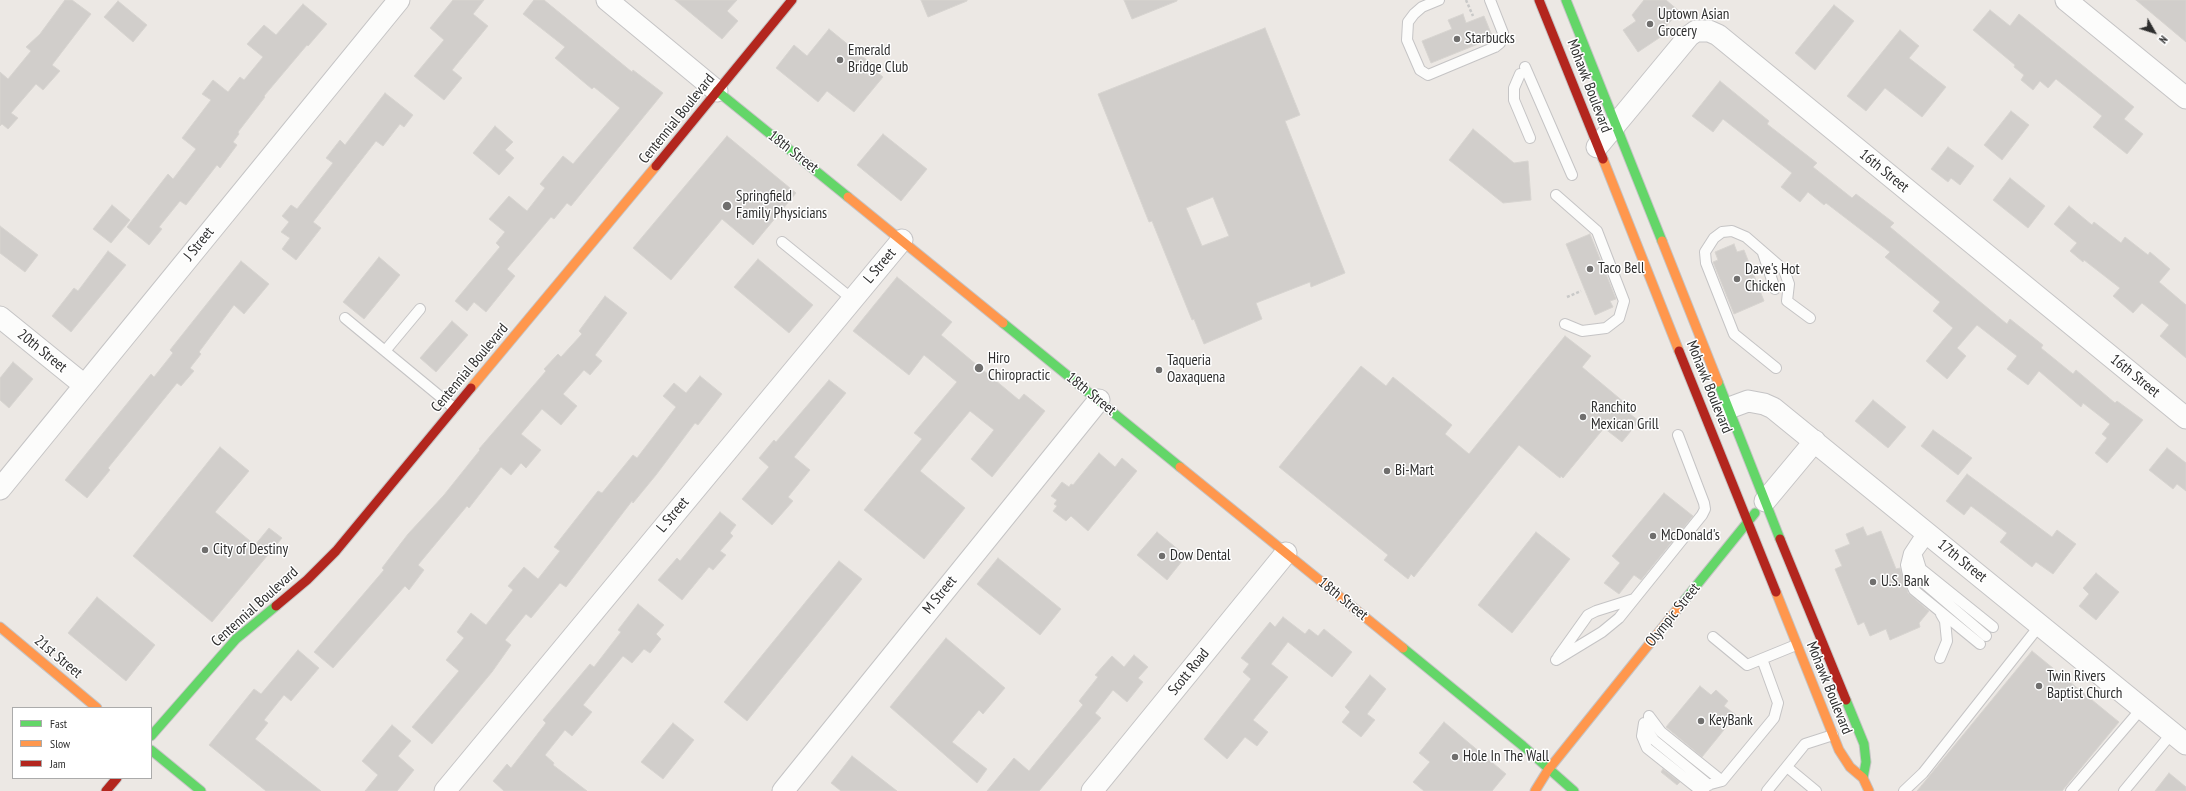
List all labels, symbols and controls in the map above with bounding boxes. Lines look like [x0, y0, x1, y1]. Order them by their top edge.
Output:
place label: Uptown Asian Grocery [1658, 6, 1729, 41]
north arrow [2134, 12, 2174, 52]
marker: Uptown Asian Grocery [1645, 19, 1655, 29]
place label: Starbucks [1465, 30, 1515, 48]
text: N [2156, 33, 2171, 46]
marker: Starbucks [1452, 34, 1462, 44]
street label: Mohawk Boulevard [1563, 37, 1615, 135]
place label: Emerald Bridge Club [848, 42, 908, 77]
marker: Emerald Bridge Club [835, 55, 845, 65]
street label: Centennial Boulevard [635, 70, 719, 168]
street label: 18th Street [764, 127, 822, 177]
street label: 16th Street [1856, 146, 1912, 196]
place label: Springfield Family Physicians [736, 188, 827, 223]
marker: Springfield Family Physicians [721, 200, 733, 212]
street label: J Street [180, 224, 218, 264]
street label: L Street [860, 245, 900, 287]
place label: Taco Bell [1598, 260, 1644, 278]
place label: Dave's Hot Chicken [1745, 261, 1800, 296]
marker: Taco Bell [1585, 264, 1595, 274]
marker: Dave's Hot Chicken [1732, 274, 1742, 284]
street label: Centennial Boulevard [428, 320, 512, 416]
street label: 20th Street [14, 326, 70, 376]
street label: Mohawk Boulevard [1682, 338, 1736, 436]
place label: Hiro Chiropractic [988, 350, 1050, 385]
street label: 16th Street [2107, 351, 2163, 401]
place label: Taqueria Oaxaquena [1167, 352, 1225, 387]
marker: Hiro Chiropractic [973, 362, 985, 374]
marker: Taqueria Oaxaquena [1154, 365, 1164, 375]
street label: 18th Street [1063, 369, 1119, 419]
place label: Ranchito Mexican Grill [1591, 399, 1659, 434]
marker: Ranchito Mexican Grill [1578, 412, 1588, 422]
place label: Bi-Mart [1395, 462, 1434, 480]
marker: Bi-Mart [1382, 466, 1392, 476]
street label: L Street [653, 494, 693, 536]
place label: McDonald's [1661, 527, 1720, 545]
marker: McDonald's [1648, 531, 1658, 541]
street label: 17th Street [1934, 536, 1990, 586]
place label: City of Destiny [213, 541, 288, 559]
marker: City of Destiny [200, 545, 210, 555]
place label: Dow Dental [1170, 547, 1231, 565]
marker: Dow Dental [1157, 551, 1167, 561]
street label: Centennial Boulevard [208, 563, 302, 651]
street label: M Street [919, 572, 961, 618]
place label: U.S. Bank [1881, 573, 1929, 591]
street label: 18th Street [1315, 574, 1371, 624]
marker: U.S. Bank [1868, 577, 1878, 587]
street label: Olympic Street [1642, 580, 1704, 650]
street label: 21st Street [30, 632, 86, 682]
street label: Mohawk Boulevard [1802, 639, 1856, 737]
street label: Scott Road [1165, 645, 1213, 699]
place label: Twin Rivers Baptist Church [2047, 668, 2122, 703]
marker: Twin Rivers Baptist Church [2034, 681, 2044, 691]
legend [12, 707, 152, 779]
place label: KeyBank [1709, 712, 1753, 730]
text: Fast [50, 716, 67, 731]
marker: KeyBank [1696, 716, 1706, 726]
text: Slow [50, 736, 70, 751]
place label: Hole In The Wall [1463, 748, 1549, 766]
marker: Hole In The Wall [1450, 752, 1460, 762]
text: Jam [50, 756, 66, 771]

